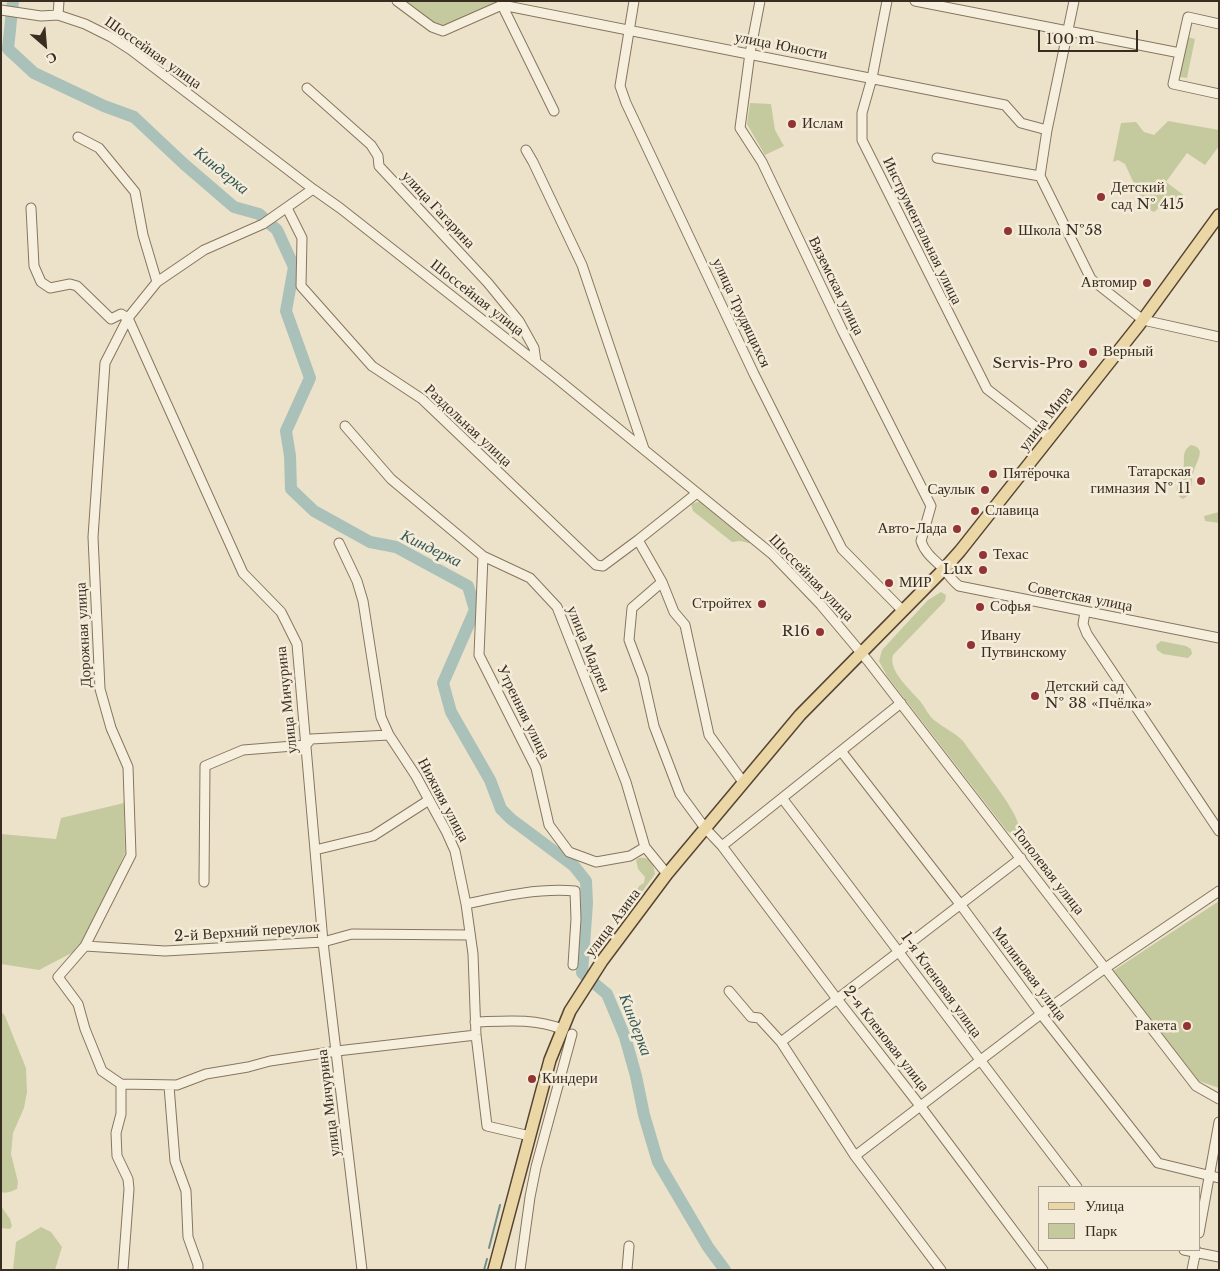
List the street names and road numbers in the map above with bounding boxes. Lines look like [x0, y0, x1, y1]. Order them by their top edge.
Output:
street label: Шоссейная улица [101, 13, 205, 93]
street label: улица Юности [733, 28, 829, 64]
street label: Инструментальная улица [878, 154, 966, 308]
street label: улица Гагарина [398, 168, 478, 252]
street label: Вяземская улица [804, 234, 868, 338]
street label: улица Трудящихся [708, 255, 774, 371]
street label: Шоссейная улица [426, 256, 528, 340]
street label: Раздольная улица [421, 381, 515, 471]
street label: улица Мира [1015, 383, 1077, 455]
street label: Шоссейная улица [765, 531, 857, 625]
street label: Советская улица [1026, 578, 1134, 616]
street label: Дорожная улица [72, 582, 96, 688]
street label: улица Мадлен [563, 603, 613, 695]
street label: улица Мичурина [272, 645, 302, 755]
street label: Утренняя улица [492, 662, 554, 762]
street label: Нижняя улица [413, 755, 473, 845]
street label: Тополевая улица [1008, 823, 1088, 919]
street label: улица Азина [581, 885, 645, 961]
street label: 2-й Верхний переулок [173, 918, 321, 946]
street label: Малиновая улица [988, 923, 1070, 1025]
street label: 1-я Кленовая улица [897, 929, 985, 1041]
street label: 2-я Кленовая улица [839, 983, 933, 1095]
street label: улица Мичурина [313, 1048, 345, 1158]

